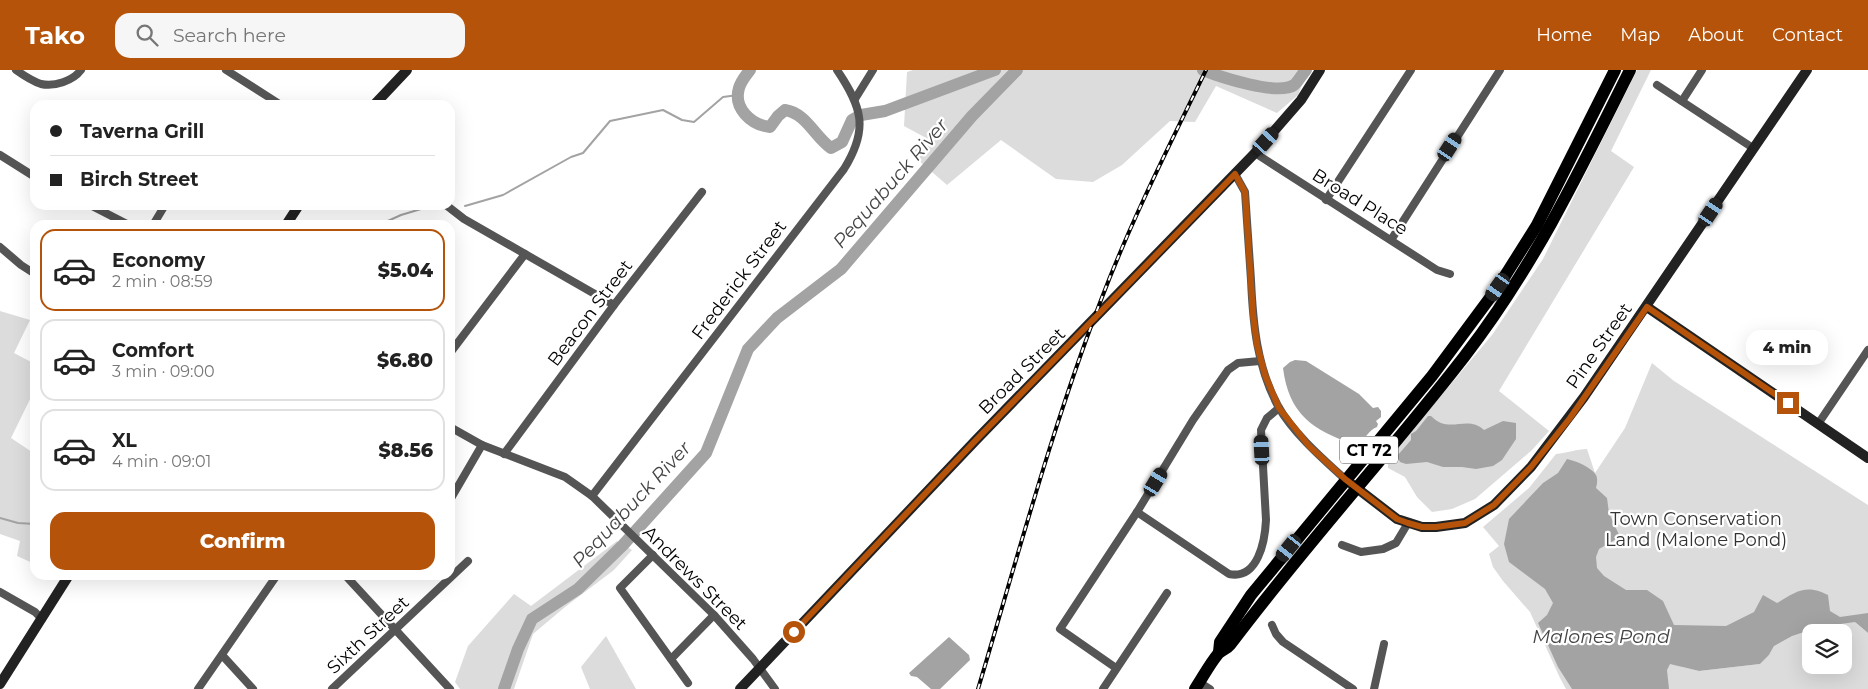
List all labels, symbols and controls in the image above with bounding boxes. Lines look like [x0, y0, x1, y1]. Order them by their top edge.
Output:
search box [115, 13, 465, 58]
text: Tako [25, 21, 85, 50]
icon: search [133, 21, 161, 49]
text: Search here [173, 24, 286, 47]
text: Home [1536, 24, 1592, 46]
text: Map [1620, 24, 1660, 46]
text: About [1688, 24, 1744, 46]
text: Contact [1772, 24, 1843, 46]
water label: Pequabuck River [828, 114, 953, 253]
text: Taverna Grill [80, 120, 204, 143]
car [1250, 125, 1281, 157]
car [1435, 130, 1464, 164]
street label: Broad Place [1308, 164, 1412, 240]
text: Birch Street [80, 168, 199, 191]
car [1696, 195, 1725, 229]
street label: Frederick Street [687, 216, 791, 344]
icon: car [52, 248, 97, 293]
text: Economy [112, 249, 205, 272]
street label: Beacon Street [543, 256, 637, 370]
text: $5.04 [378, 259, 433, 282]
car [1483, 270, 1512, 304]
text: 2 min · 08:59 [112, 272, 213, 291]
street label: Pine Street [1561, 299, 1637, 393]
street label: Broad Street [974, 323, 1070, 419]
callout: 4 min [1747, 330, 1829, 366]
icon: car [52, 338, 97, 383]
text: 4 min [1763, 338, 1811, 357]
text: Comfort [112, 339, 194, 362]
text: $6.80 [377, 349, 433, 372]
text: 3 min · 09:00 [112, 362, 215, 381]
route end [1777, 392, 1799, 414]
icon: car [52, 428, 97, 473]
text: XL [112, 429, 137, 452]
car [1253, 435, 1270, 465]
water label: Pequabuck River [567, 436, 696, 572]
road number: CT 72 [1340, 436, 1398, 464]
text: $8.56 [379, 439, 433, 462]
text: 4 min · 09:01 [112, 452, 211, 471]
car [1141, 465, 1170, 499]
park label: Town Conservation Land (Malone Pond) [1605, 508, 1787, 551]
button: Confirm [50, 512, 435, 570]
street label: Andrews Street [638, 521, 752, 635]
car [1273, 532, 1304, 564]
street label: Sixth Street [322, 591, 414, 679]
route start [783, 621, 805, 643]
map controls [1802, 624, 1852, 674]
button: layers [1802, 624, 1852, 674]
water label: Malones Pond [1532, 625, 1670, 648]

